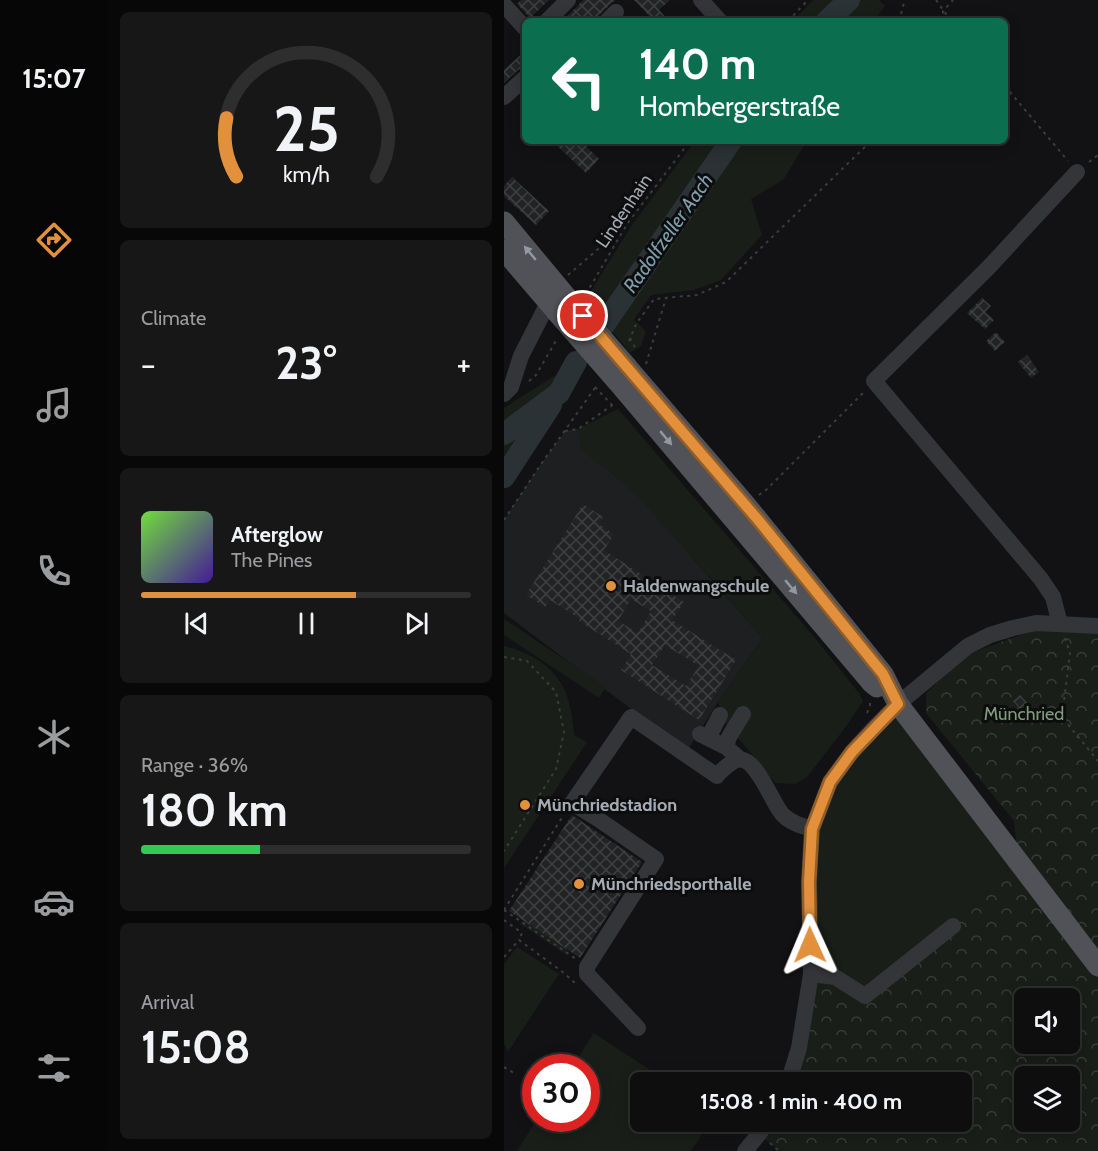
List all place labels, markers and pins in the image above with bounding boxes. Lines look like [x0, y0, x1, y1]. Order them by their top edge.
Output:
pin [557, 290, 608, 341]
place label: Haldenwangschule [623, 575, 769, 597]
marker: Haldenwangschule [604, 579, 618, 593]
place label: Münchriedstadion [537, 794, 677, 816]
marker: Münchriedstadion [518, 798, 532, 812]
place label: Münchriedsporthalle [591, 873, 751, 895]
marker: Münchriedsporthalle [572, 877, 586, 891]

